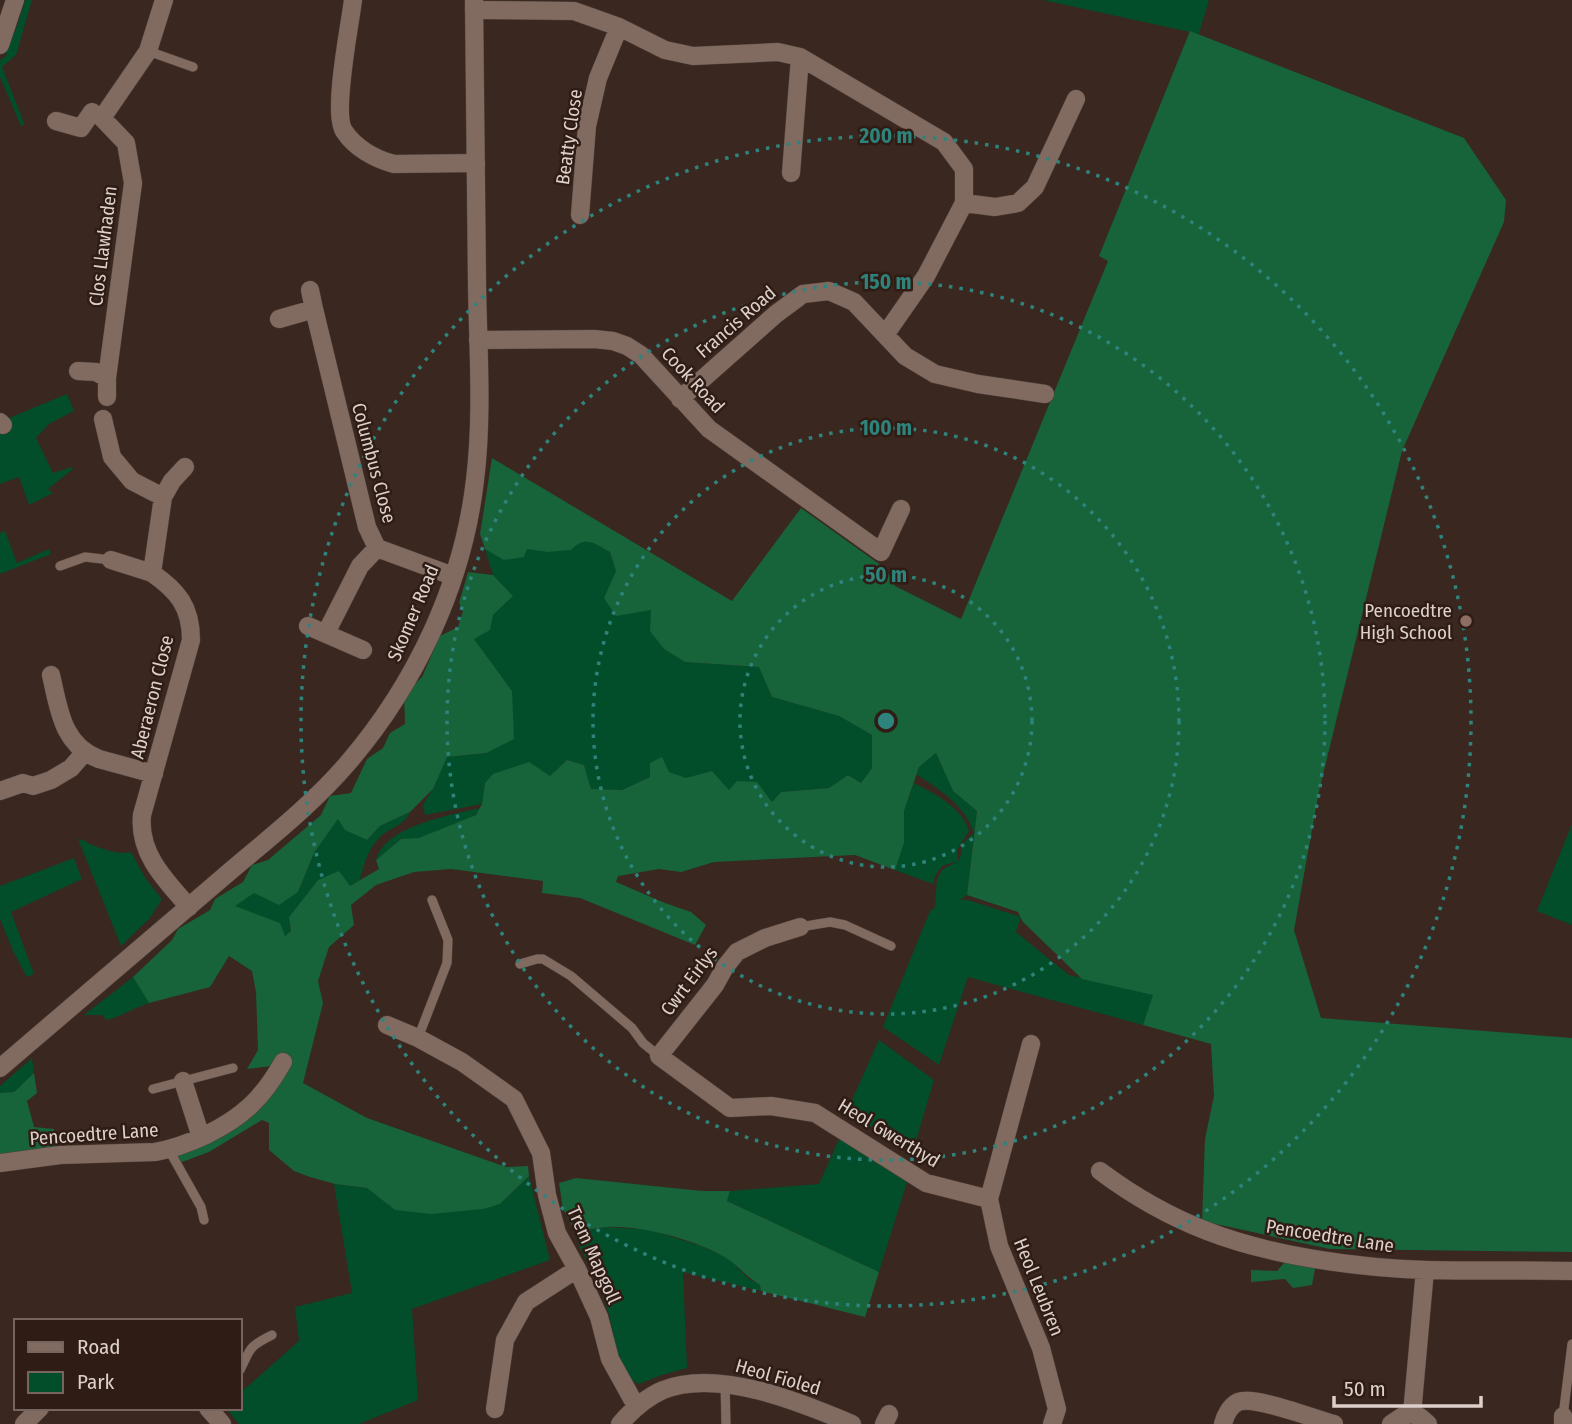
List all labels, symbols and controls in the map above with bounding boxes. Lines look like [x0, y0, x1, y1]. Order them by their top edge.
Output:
street label: Beatty Close [551, 88, 587, 186]
text: 200 m [858, 123, 913, 149]
street label: Clos Llawhaden [84, 185, 122, 307]
text: 150 m [860, 269, 912, 295]
street label: Francis Road [692, 281, 780, 363]
street label: Cook Road [657, 342, 729, 418]
street label: Columbus Close [347, 400, 401, 526]
text: 100 m [860, 415, 912, 441]
street label: Skomer Road [382, 561, 444, 665]
text: 50 m [865, 562, 907, 588]
place label: Pencoedtre High School [1360, 599, 1452, 644]
marker: Pencoedtre High School [1458, 613, 1474, 629]
street label: Aberaeron Close [126, 633, 178, 761]
centre of rings [874, 709, 898, 733]
street label: Cwrt Eirlys [656, 942, 722, 1020]
street label: Heol Gwerthyd [834, 1094, 944, 1172]
street label: Pencoedtre Lane [29, 1118, 159, 1150]
street label: Trem Mapgoll [562, 1203, 626, 1307]
street label: Pencoedtre Lane [1264, 1215, 1396, 1257]
street label: Heol Leubren [1009, 1235, 1069, 1339]
legend [14, 1319, 242, 1410]
text: Road [77, 1334, 121, 1360]
street label: Heol Fioled [733, 1354, 823, 1400]
scale bar [1334, 1364, 1481, 1408]
text: Park [77, 1369, 115, 1395]
text: 50 m [1344, 1376, 1386, 1402]

